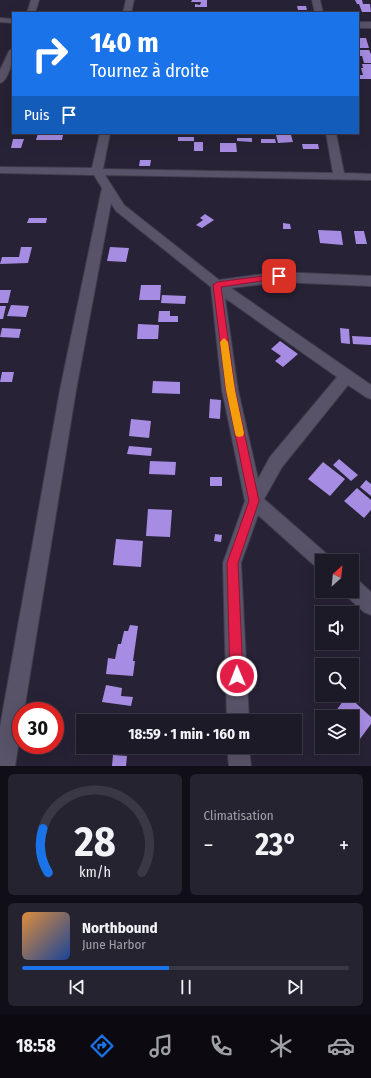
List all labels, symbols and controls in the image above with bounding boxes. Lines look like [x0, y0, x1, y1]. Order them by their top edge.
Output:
text: 140 m [90, 26, 159, 59]
icon: right [24, 28, 76, 80]
text: Tournez à droite [90, 60, 209, 82]
icon: arrive [58, 104, 80, 126]
text: Puis [24, 106, 50, 124]
pin [262, 259, 296, 293]
icon: arrive [268, 265, 290, 287]
north arrow [315, 554, 359, 598]
map controls [315, 554, 359, 754]
button: sound [315, 606, 359, 650]
position arrow [216, 655, 258, 697]
button: search [315, 658, 359, 702]
speed limit sign: 30 [12, 702, 64, 754]
button: layers [315, 710, 359, 754]
text: 18:59 · 1 min · 160 m [128, 725, 250, 743]
text: Climatisation [204, 808, 274, 823]
text: 28 [73, 816, 115, 866]
text: 23° [255, 827, 297, 863]
text: − [204, 832, 213, 859]
text: + [339, 832, 349, 859]
text: km/h [79, 863, 111, 880]
text: Northbound [82, 919, 158, 937]
text: June Harbor [82, 937, 146, 952]
icon: previous [66, 976, 88, 998]
icon: pause [175, 976, 197, 998]
icon: next [284, 976, 306, 998]
icon: directions [88, 1032, 116, 1060]
icon: music [147, 1032, 175, 1060]
icon: phone [207, 1032, 235, 1060]
icon: climate [267, 1032, 295, 1060]
icon: car [327, 1032, 355, 1060]
text: 18:58 [16, 1035, 56, 1057]

